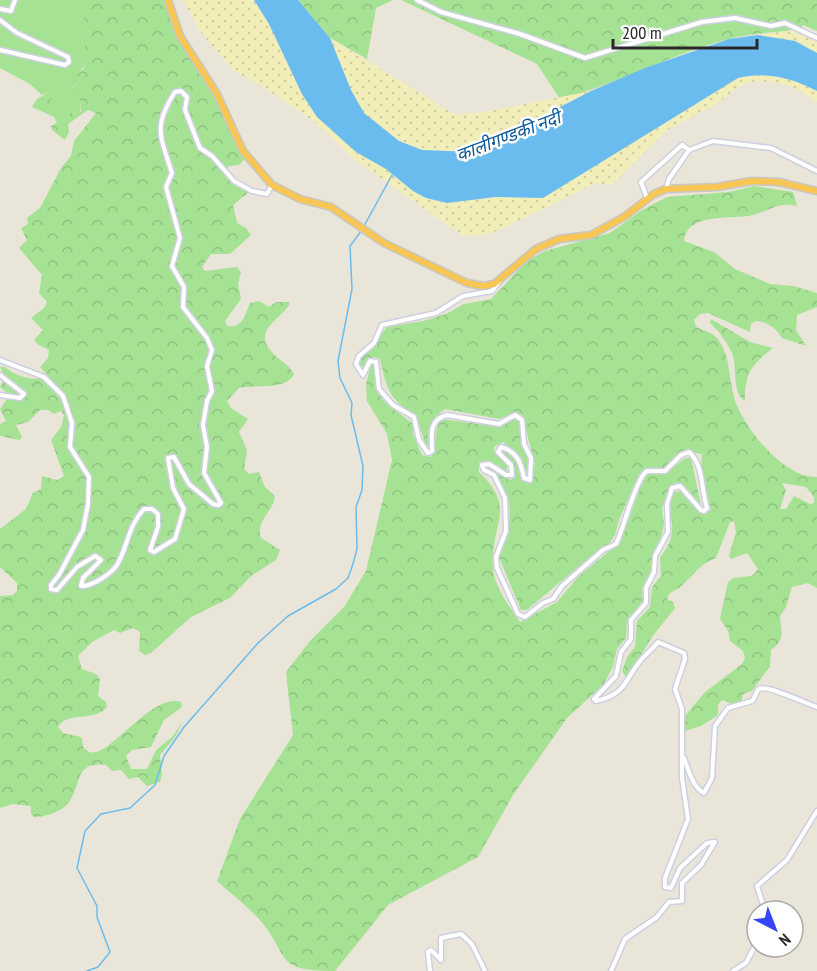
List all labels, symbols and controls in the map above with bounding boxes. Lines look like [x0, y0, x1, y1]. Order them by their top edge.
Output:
scale bar [613, 12, 757, 50]
text: 200 m [622, 21, 662, 44]
water label: कालीगण्डकी नदी [452, 104, 567, 166]
north arrow [745, 899, 805, 959]
text: N [775, 930, 795, 950]

